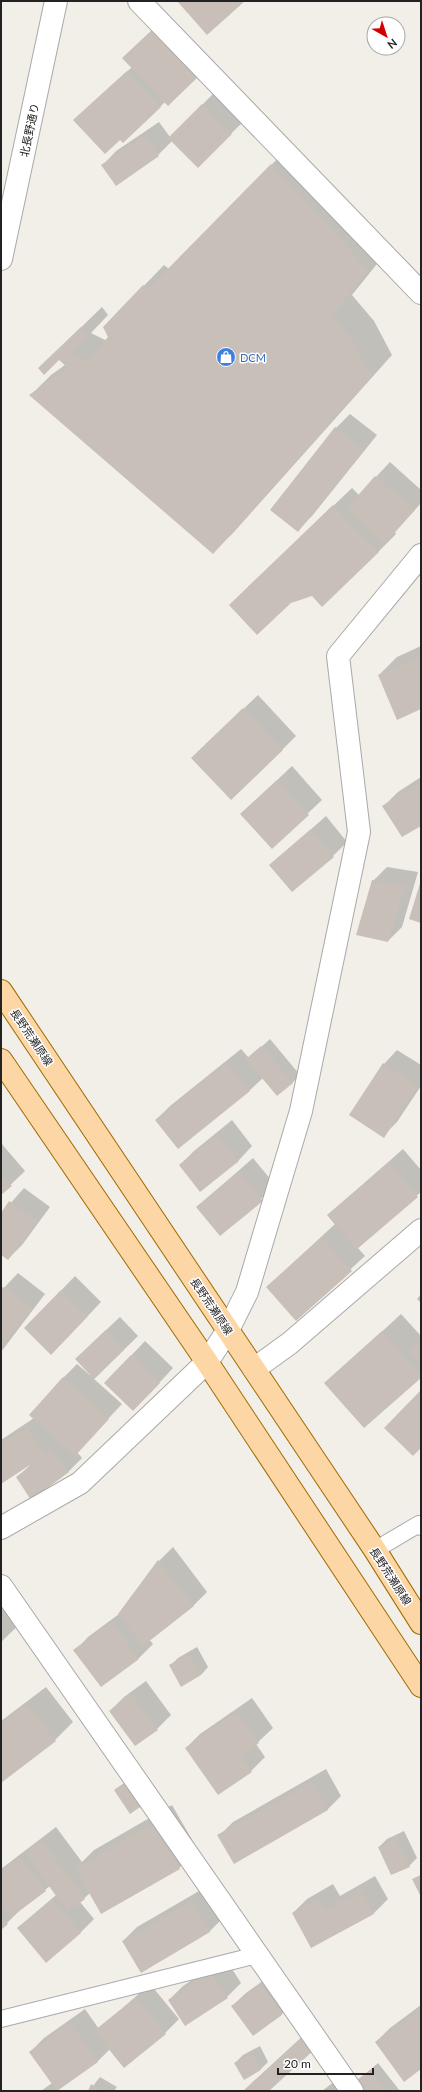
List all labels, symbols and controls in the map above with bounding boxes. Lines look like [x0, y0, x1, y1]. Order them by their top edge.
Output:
north arrow [366, 16, 406, 56]
text: N [385, 36, 400, 52]
street label: 北長野通り [17, 102, 41, 158]
shop icon: DCM [215, 346, 237, 368]
place label: DCM [240, 351, 266, 364]
street label: 長野荒瀬原線 [8, 1006, 56, 1068]
street label: 長野荒瀬原線 [188, 1275, 236, 1337]
street label: 長野荒瀬原線 [368, 1545, 414, 1607]
scale bar [278, 2050, 373, 2076]
text: 20 m [284, 2056, 311, 2071]

